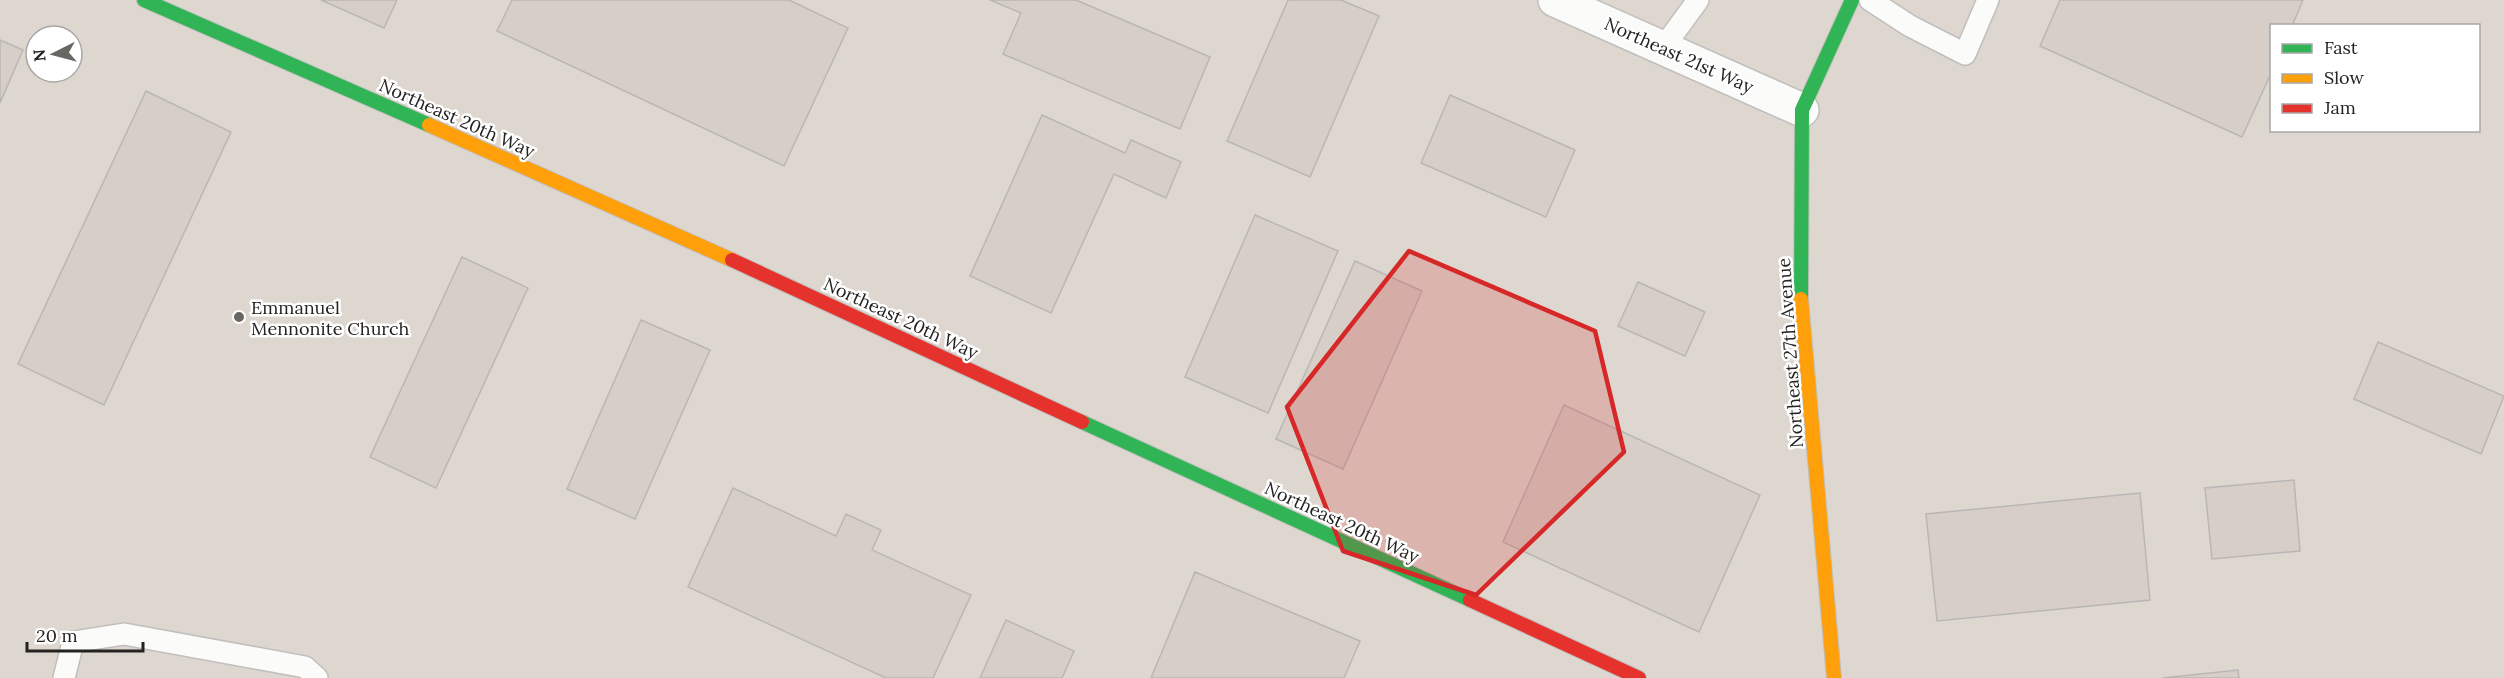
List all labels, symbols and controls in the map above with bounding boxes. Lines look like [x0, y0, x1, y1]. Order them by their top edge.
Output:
street label: Northeast 21st Way [1601, 12, 1758, 98]
north arrow [24, 24, 84, 84]
legend [2270, 24, 2480, 132]
text: Fast [2324, 36, 2358, 59]
text: N [28, 48, 50, 63]
text: Slow [2324, 66, 2364, 89]
street label: Northeast 20th Way [376, 73, 539, 163]
text: Jam [2323, 96, 2356, 119]
street label: Northeast 27th Avenue [1772, 257, 1808, 449]
street label: Northeast 20th Way [820, 272, 982, 364]
place label: Emmanuel Mennonite Church [251, 296, 410, 340]
marker: Emmanuel Mennonite Church [232, 310, 246, 324]
street label: Northeast 20th Way [1261, 476, 1423, 568]
scale bar [27, 615, 142, 653]
text: 20 m [36, 624, 78, 647]

